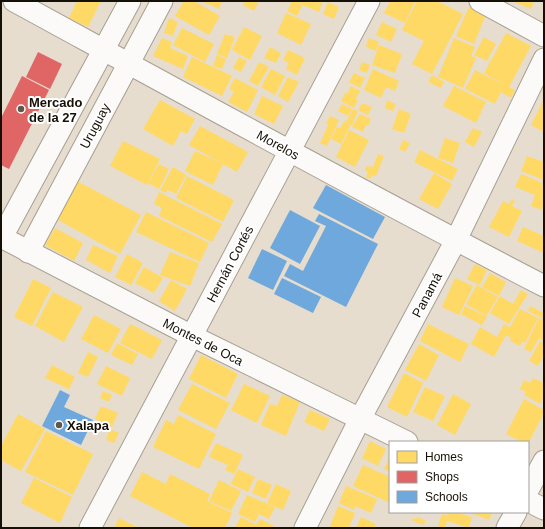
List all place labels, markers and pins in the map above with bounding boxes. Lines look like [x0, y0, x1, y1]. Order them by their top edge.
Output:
place label: Mercado de la 27 [29, 95, 83, 125]
marker: Mercado de la 27 [16, 104, 26, 114]
place label: Xalapa [67, 418, 110, 433]
marker: Xalapa [54, 420, 64, 430]

